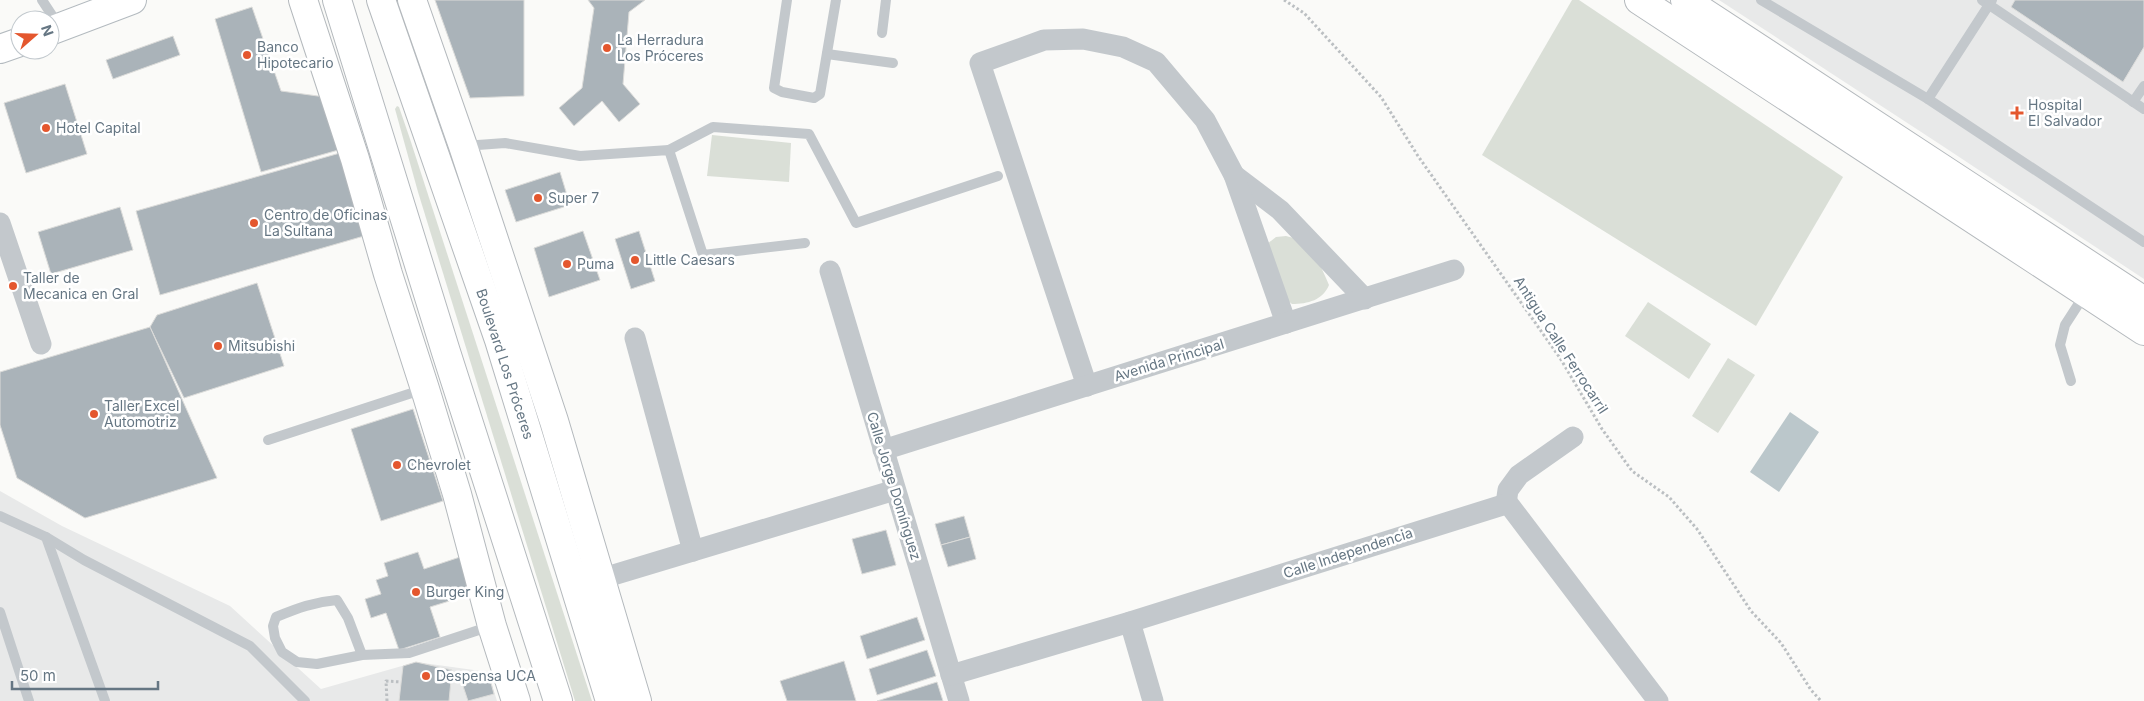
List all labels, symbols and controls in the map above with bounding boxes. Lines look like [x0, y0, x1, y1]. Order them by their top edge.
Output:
north arrow [10, 10, 60, 60]
text: N [38, 22, 57, 38]
place label: La Herradura Los Próceres [617, 31, 704, 64]
place label: Banco Hipotecario [257, 38, 334, 71]
marker: La Herradura Los Próceres [601, 42, 613, 54]
marker: Banco Hipotecario [241, 49, 253, 61]
place label: Hospital El Salvador [2028, 96, 2102, 129]
marker: Hospital El Salvador [2010, 106, 2024, 120]
place label: Hotel Capital [56, 119, 141, 136]
marker: Hotel Capital [40, 122, 52, 134]
place label: Super 7 [548, 189, 599, 206]
marker: Super 7 [532, 192, 544, 204]
place label: Centro de Oficinas La Sultana [264, 206, 387, 239]
marker: Centro de Oficinas La Sultana [248, 217, 260, 229]
place label: Little Caesars [645, 251, 735, 268]
marker: Little Caesars [629, 254, 641, 266]
place label: Puma [577, 255, 614, 272]
marker: Puma [561, 258, 573, 270]
place label: Taller de Mecanica en Gral [23, 269, 139, 302]
street label: Antigua Calle Ferrocarril [1511, 273, 1612, 416]
marker: Taller de Mecanica en Gral [7, 280, 19, 292]
street label: Boulevard Los Próceres [473, 287, 538, 441]
street label: Avenida Principal [1112, 335, 1226, 384]
place label: Mitsubishi [228, 337, 295, 354]
marker: Mitsubishi [212, 340, 224, 352]
place label: Taller Excel Automotriz [104, 397, 179, 430]
marker: Taller Excel Automotriz [88, 408, 100, 420]
street label: Calle Jorge Domínguez [864, 410, 925, 562]
place label: Chevrolet [407, 456, 471, 473]
marker: Chevrolet [391, 459, 403, 471]
street label: Calle Independencia [1281, 524, 1415, 581]
place label: Burger King [426, 583, 504, 600]
marker: Burger King [410, 586, 422, 598]
scale bar [12, 658, 159, 690]
text: 50 m [20, 666, 56, 685]
place label: Despensa UCA [436, 667, 536, 684]
marker: Despensa UCA [420, 670, 432, 682]

